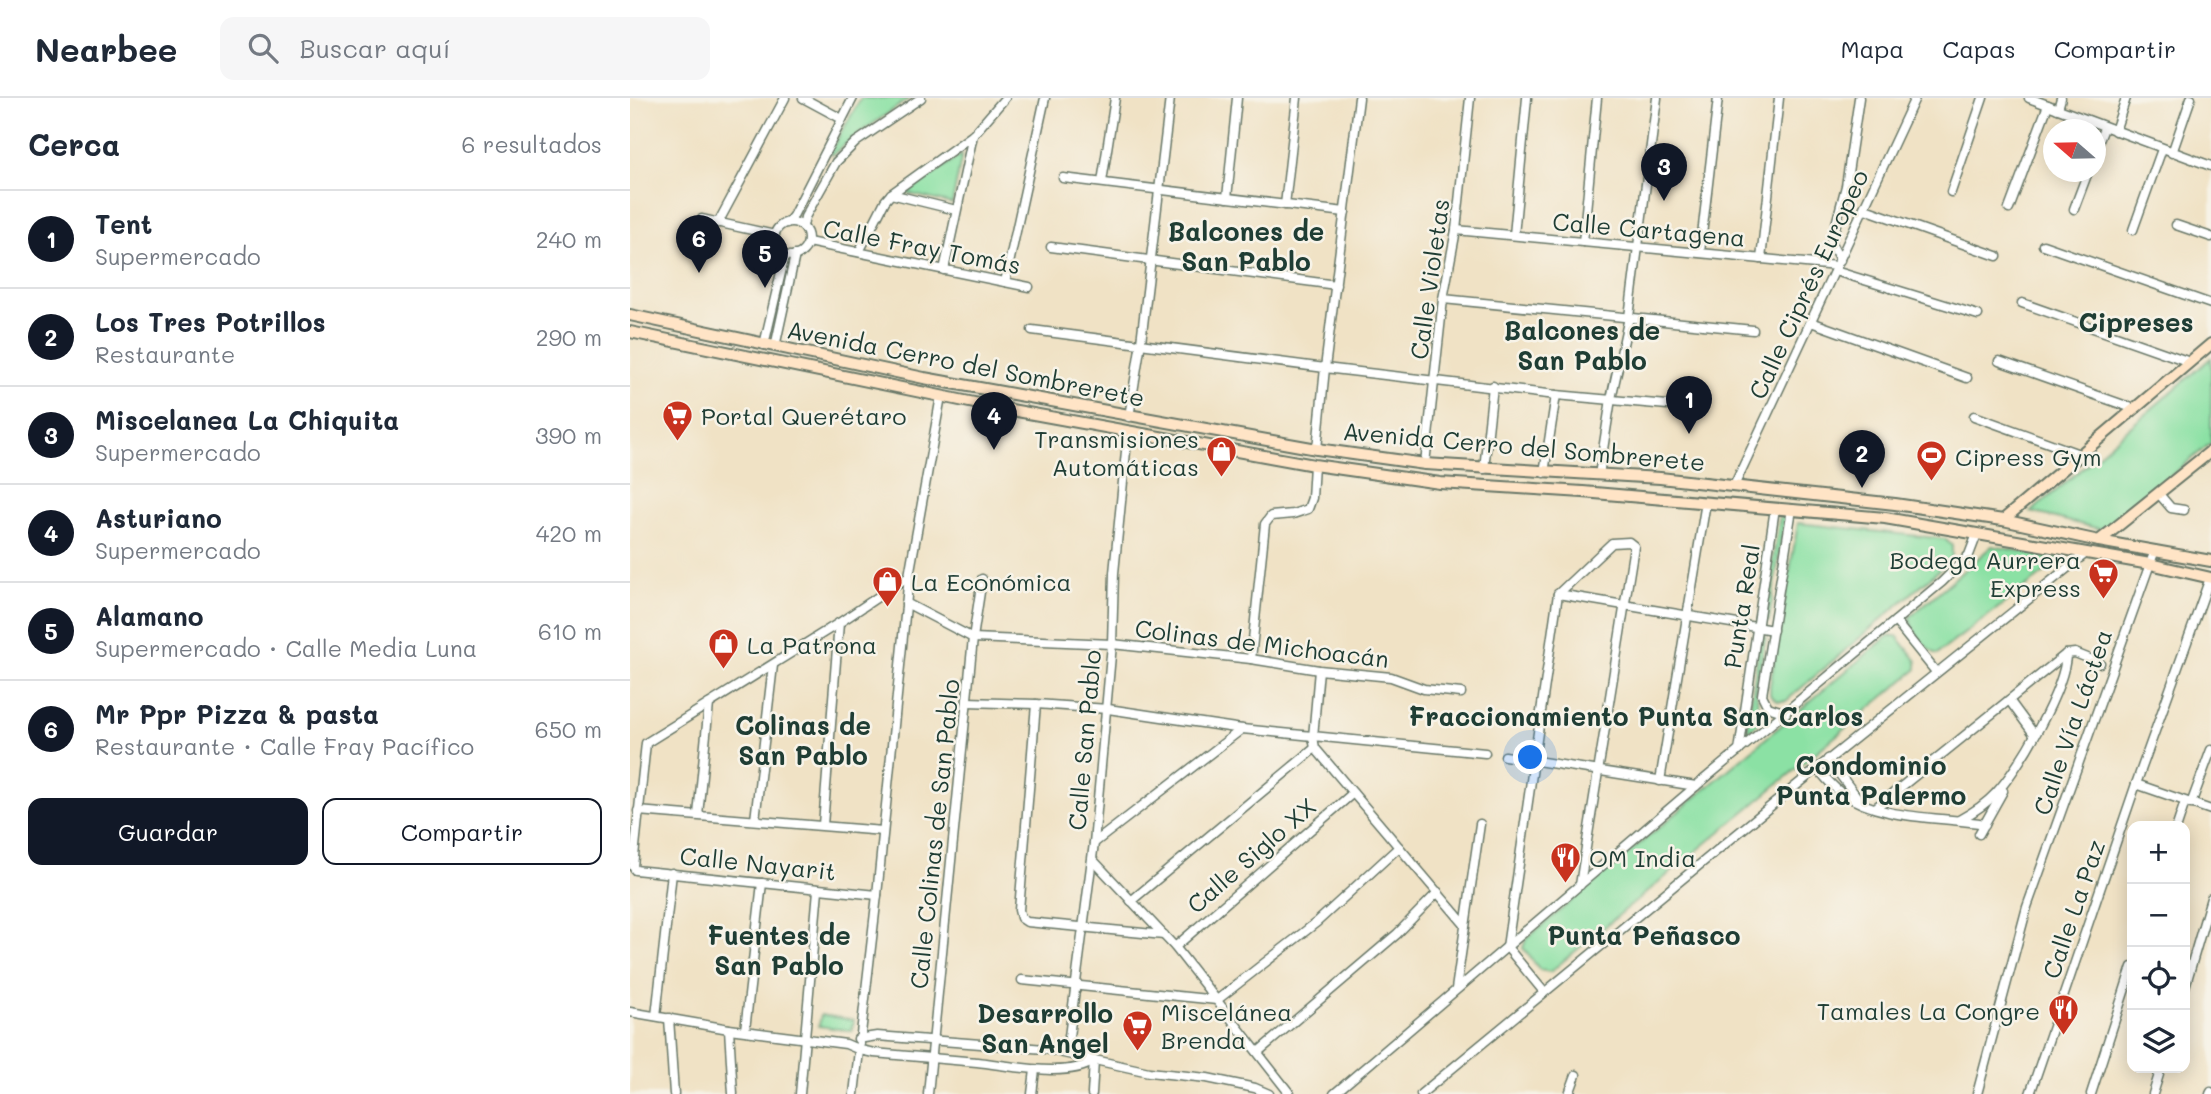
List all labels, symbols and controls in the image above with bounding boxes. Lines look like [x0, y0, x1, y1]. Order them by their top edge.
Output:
search box [220, 17, 710, 80]
text: Nearbee [35, 27, 178, 70]
icon: search [244, 29, 282, 67]
text: Buscar aquí [300, 31, 451, 65]
text: Mapa [1840, 33, 1904, 64]
text: Capas [1942, 33, 2016, 64]
text: Compartir [2054, 33, 2176, 64]
north arrow [2043, 119, 2106, 182]
text: Cerca [28, 124, 120, 164]
text: 6 resultados [462, 129, 602, 159]
pin: 3 [1641, 143, 1687, 201]
street label: Calle Ciprés Europeo [1741, 164, 1875, 404]
street label: Calle Violetas [1402, 197, 1456, 361]
street label: Calle Cartagena [1551, 205, 1747, 253]
text: Tent [95, 207, 152, 241]
street label: Calle Fray Tomás [821, 212, 1023, 280]
district label: Balcones de San Pablo [1168, 214, 1324, 278]
pin: 6 [676, 215, 722, 273]
text: 1 [46, 224, 56, 254]
text: 240 m [536, 224, 602, 254]
pin: 5 [742, 230, 788, 288]
text: Supermercado [95, 241, 261, 271]
text: Los Tres Potrillos [95, 305, 326, 339]
district label: Cipreses [2078, 305, 2194, 339]
street label: Avenida Cerro del Sombrerete [785, 313, 1147, 413]
district label: Balcones de San Pablo [1504, 313, 1660, 377]
text: 2 [45, 322, 57, 352]
text: 290 m [536, 322, 602, 352]
text: Restaurante [95, 339, 235, 369]
pin: 1 [1666, 376, 1712, 434]
pin: 4 [971, 392, 1017, 450]
supermarket icon: Portal Querétaro [661, 398, 695, 442]
place label: Portal Querétaro [701, 400, 907, 431]
text: Miscelanea La Chiquita [95, 403, 399, 437]
street label: Avenida Cerro del Sombrerete [1342, 415, 1706, 477]
text: 3 [44, 420, 58, 450]
text: 390 m [535, 420, 602, 450]
place label: Transmisiones Automáticas [1034, 423, 1199, 482]
pin: 2 [1839, 430, 1885, 488]
shop icon: Transmisiones Automáticas [1205, 435, 1239, 479]
text: Supermercado [95, 437, 261, 467]
sports icon: Cipress Gym [1915, 439, 1949, 483]
place label: Cipress Gym [1955, 441, 2102, 472]
text: Asturiano [95, 501, 222, 535]
text: 4 [44, 518, 58, 548]
text: 420 m [536, 518, 602, 548]
text: Supermercado [95, 535, 261, 565]
street label: Punta Real [1716, 542, 1766, 670]
place label: Bodega Aurrera Express [1890, 544, 2081, 603]
supermarket icon: Bodega Aurrera Express [2087, 556, 2121, 600]
shop icon: La Económica [871, 564, 905, 608]
place label: La Económica [911, 566, 1071, 597]
text: Alamano [95, 599, 203, 633]
street label: Colinas de Michoacán [1133, 612, 1391, 674]
text: 5 [44, 616, 58, 646]
text: 610 m [538, 616, 602, 646]
street label: Calle Vía Láctea [2026, 625, 2118, 819]
shop icon: La Patrona [707, 627, 741, 671]
place label: La Patrona [747, 629, 877, 660]
text: Supermercado · Calle Media Luna [95, 633, 477, 663]
street label: Calle San Pablo [1061, 648, 1107, 832]
street label: Calle Colinas de San Pablo [902, 678, 966, 990]
text: Mr Ppr Pizza & pasta [95, 697, 379, 731]
district label: Fraccionamiento Punta San Carlos [1409, 699, 1863, 733]
district label: Colinas de San Pablo [735, 708, 871, 772]
text: 6 [44, 714, 58, 744]
text: 650 m [535, 714, 602, 744]
text: Restaurante · Calle Fray Pacífico [95, 731, 474, 761]
your location [1513, 740, 1547, 774]
district label: Condominio Punta Palermo [1776, 748, 1966, 812]
street label: Calle Siglo XX [1180, 790, 1322, 920]
button: Guardar [28, 798, 308, 865]
button: Compartir [322, 798, 602, 865]
map controls [2127, 821, 2190, 1073]
button: + [2127, 821, 2190, 884]
street label: Calle La Paz [2035, 835, 2111, 983]
street label: Calle Nayarit [678, 839, 838, 887]
restaurant icon: OM India [1549, 840, 1583, 884]
place label: OM India [1589, 842, 1696, 873]
button: − [2127, 884, 2190, 947]
district label: Fuentes de San Pablo [707, 918, 851, 982]
district label: Punta Peñasco [1547, 918, 1741, 952]
button: locate [2127, 947, 2190, 1010]
restaurant icon: Tamales La Congre [2046, 993, 2080, 1037]
place label: Tamales La Congre [1817, 995, 2040, 1026]
district label: Desarrollo San Angel [977, 996, 1113, 1060]
place label: Miscelánea Brenda [1161, 996, 1292, 1055]
supermarket icon: Miscelánea Brenda [1121, 1008, 1155, 1052]
button: layers [2127, 1010, 2190, 1073]

